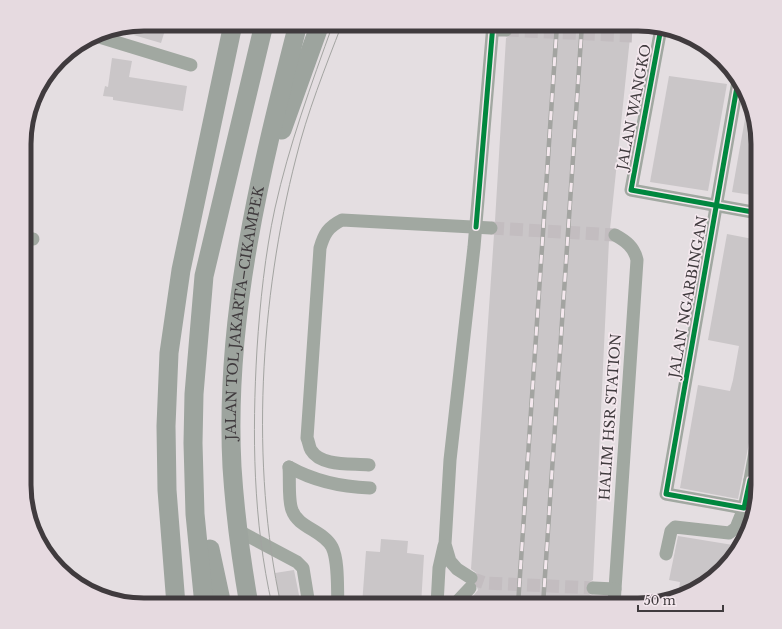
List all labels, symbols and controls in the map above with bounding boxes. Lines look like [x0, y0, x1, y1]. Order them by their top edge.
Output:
street label: JALAN WANGKO [613, 43, 655, 173]
street label: JALAN TOL JAKARTA–CIKAMPEK [222, 183, 268, 442]
street label: JALAN NGARBINGAN [665, 214, 711, 382]
street label: HALIM HSR STATION [595, 333, 625, 501]
scale bar [638, 587, 723, 613]
text: 50 m [644, 593, 676, 608]

